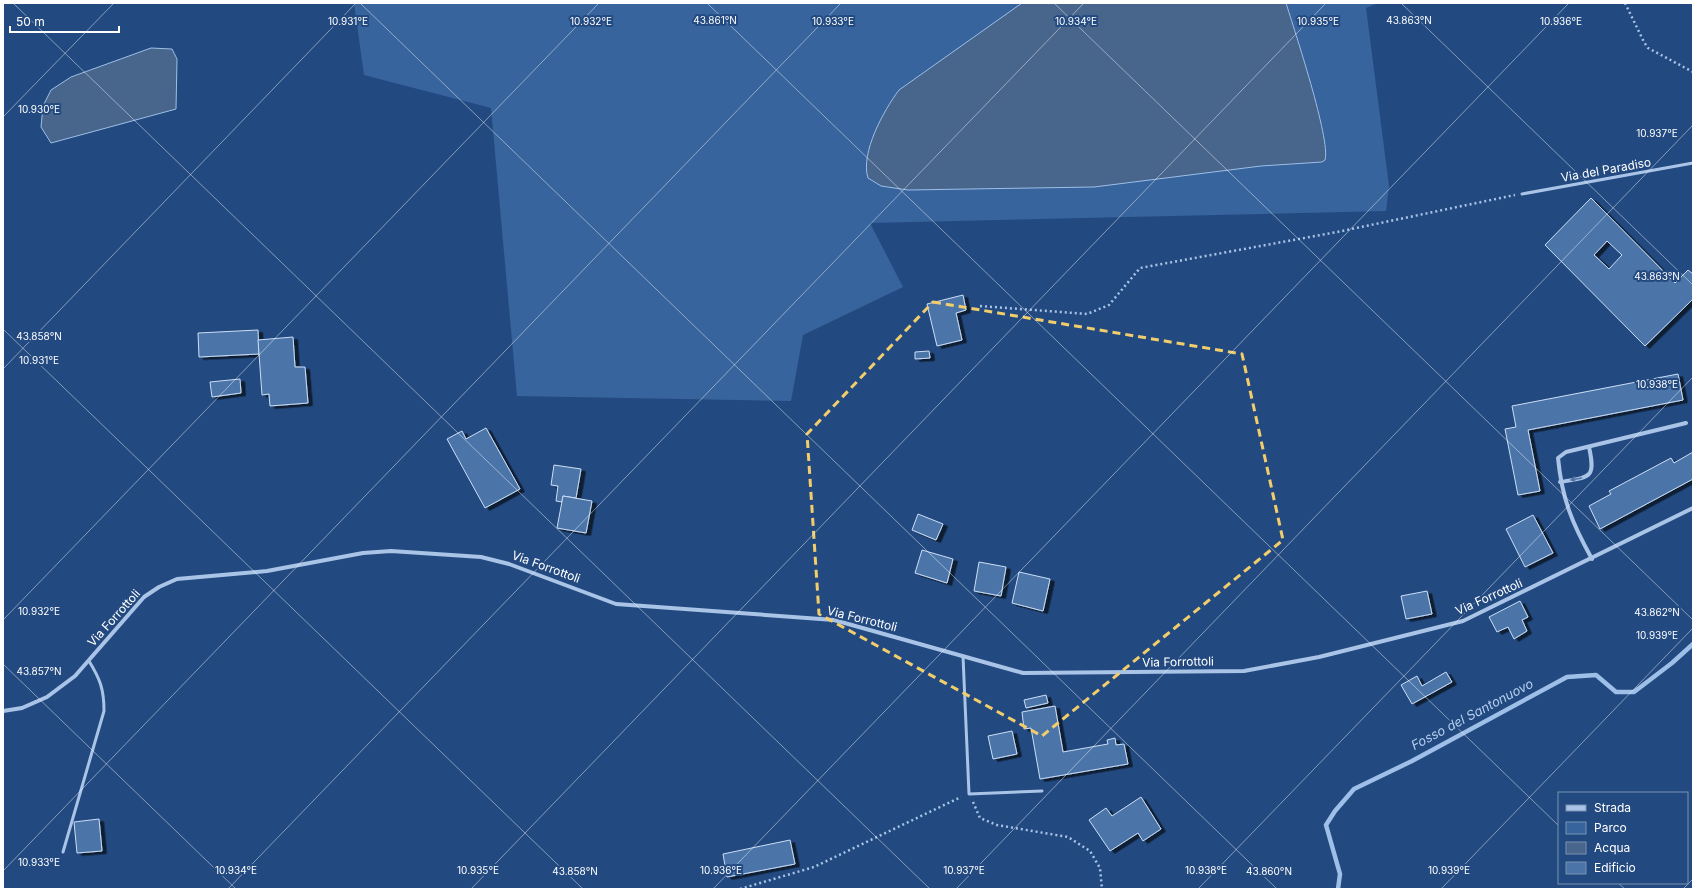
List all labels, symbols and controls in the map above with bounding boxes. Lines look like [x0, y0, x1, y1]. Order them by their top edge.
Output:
scale bar [10, 8, 119, 34]
text: 50 m [16, 14, 45, 29]
text: 43.861°N [693, 14, 737, 26]
text: 43.863°N [1386, 14, 1432, 26]
text: 10.931°E [328, 15, 368, 27]
text: 10.932°E [570, 15, 612, 27]
text: 10.933°E [812, 15, 854, 27]
text: 10.934°E [1055, 15, 1097, 27]
text: 10.935°E [1297, 15, 1339, 27]
text: 10.936°E [1540, 15, 1582, 27]
text: 10.930°E [18, 103, 60, 115]
text: 10.937°E [1636, 127, 1678, 139]
street label: Via del Paradiso [1560, 154, 1652, 185]
text: 43.863°N [1634, 270, 1680, 282]
text: 43.858°N [16, 330, 62, 342]
text: 10.931°E [19, 354, 59, 366]
text: 10.938°E [1636, 378, 1678, 390]
one-way arrow [1570, 476, 1582, 482]
street label: Via Forrottoli [510, 547, 583, 586]
street label: Via Forrottoli [1453, 575, 1525, 618]
street label: Via Forrottoli [84, 586, 143, 649]
street label: Via Forrottoli [825, 603, 899, 634]
text: 10.932°E [18, 605, 60, 617]
text: 43.862°N [1634, 606, 1680, 618]
text: 10.939°E [1636, 629, 1678, 641]
street label: Via Forrottoli [1142, 653, 1214, 670]
text: 43.857°N [16, 665, 62, 677]
water label: Fosso del Santonuovo [1408, 675, 1536, 753]
legend [1558, 792, 1688, 884]
text: Strada [1594, 800, 1631, 815]
text: Parco [1594, 820, 1627, 835]
text: Acqua [1594, 840, 1630, 855]
text: 10.933°E [18, 856, 60, 868]
text: Edificio [1594, 860, 1636, 875]
text: 10.934°E [215, 864, 257, 876]
text: 10.935°E [457, 864, 499, 876]
text: 10.936°E [700, 864, 742, 876]
text: 10.937°E [943, 864, 985, 876]
text: 10.938°E [1185, 864, 1227, 876]
text: 10.939°E [1428, 864, 1470, 876]
text: 43.858°N [552, 865, 598, 877]
text: 43.860°N [1246, 865, 1292, 877]

